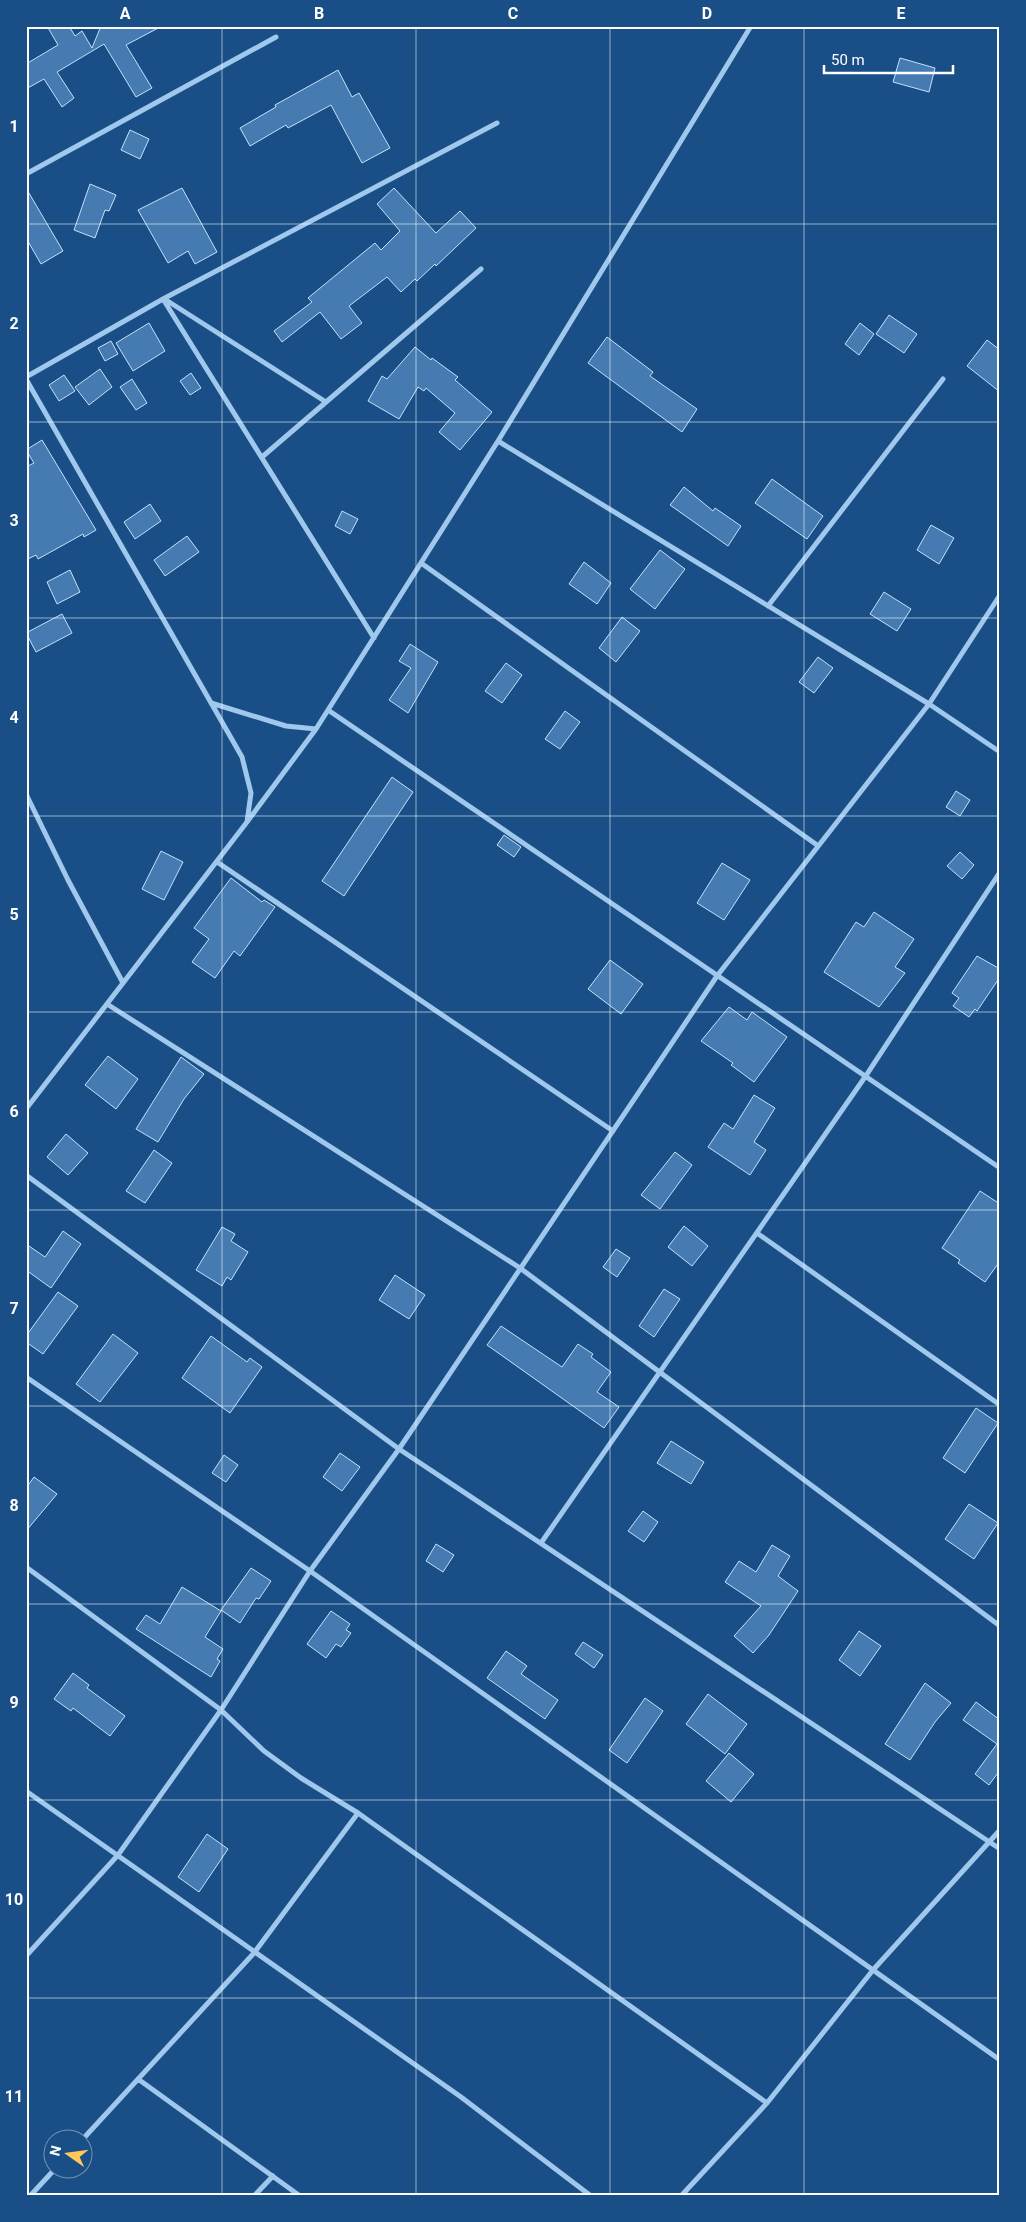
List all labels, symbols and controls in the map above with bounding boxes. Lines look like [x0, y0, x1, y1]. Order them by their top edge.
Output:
text: A [120, 4, 131, 23]
text: B [314, 4, 324, 23]
text: C [508, 4, 518, 23]
text: D [702, 4, 712, 23]
text: E [897, 4, 906, 23]
scale bar [824, 42, 952, 74]
text: 50 m [831, 51, 865, 69]
text: 1 [9, 117, 19, 136]
text: 2 [9, 314, 19, 333]
text: 3 [9, 511, 19, 530]
text: 4 [9, 708, 19, 727]
text: 5 [9, 905, 19, 924]
text: 6 [9, 1102, 19, 1121]
text: 7 [9, 1299, 19, 1318]
text: 8 [9, 1496, 19, 1515]
text: 9 [9, 1693, 19, 1712]
text: 10 [5, 1890, 23, 1909]
text: 11 [5, 2087, 23, 2106]
north arrow [42, 2130, 92, 2180]
text: N [46, 2144, 64, 2158]

